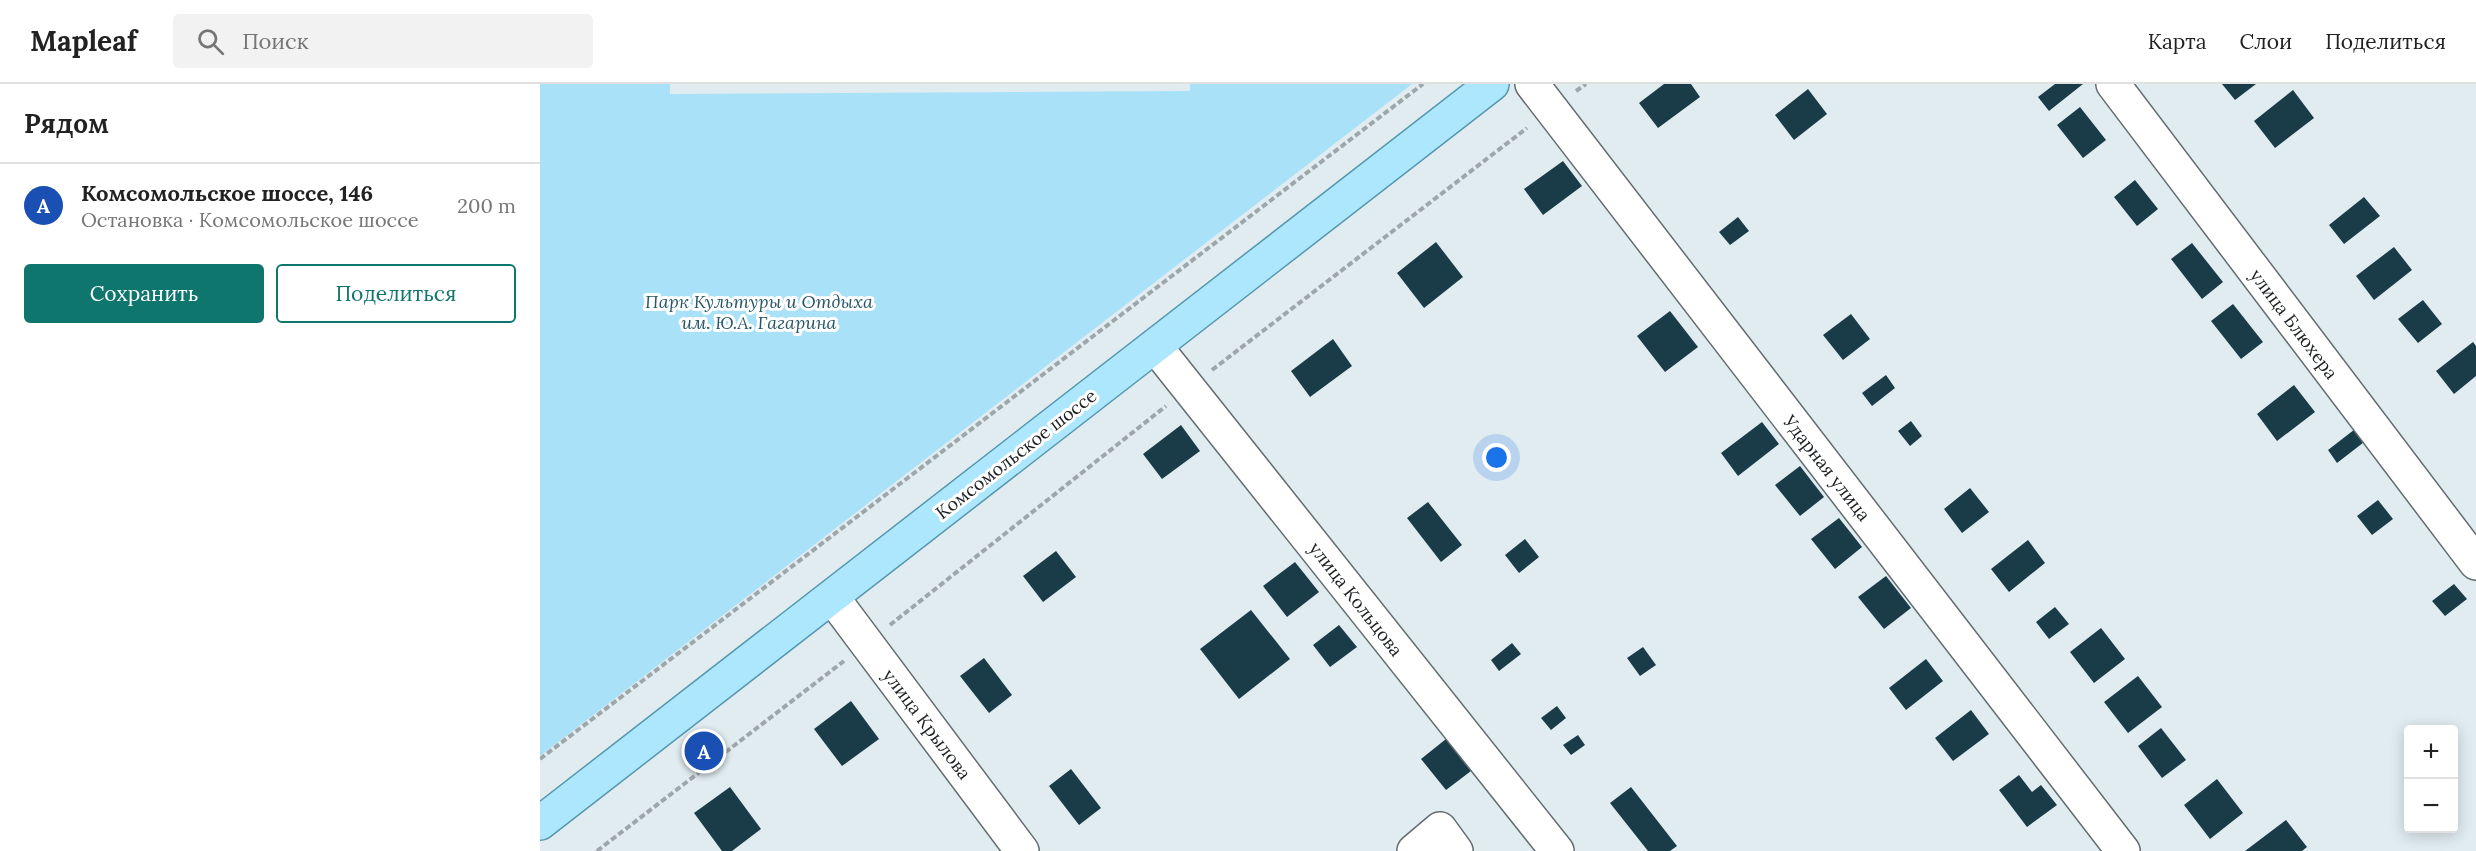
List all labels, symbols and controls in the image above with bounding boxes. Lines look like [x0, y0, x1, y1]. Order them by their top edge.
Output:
search box [173, 14, 593, 68]
text: Mapleaf [30, 23, 137, 59]
icon: search [194, 25, 227, 58]
text: Поиск [242, 27, 309, 55]
text: Карта [2148, 28, 2207, 55]
text: Слои [2240, 28, 2292, 55]
text: Поделиться [2325, 28, 2446, 55]
text: Рядом [24, 107, 109, 140]
text: Комсомольское шоссе, 146 [81, 179, 373, 207]
text: A [37, 193, 50, 218]
text: 200 m [457, 193, 516, 218]
text: Остановка · Комсомольское шоссе [81, 207, 419, 232]
button: Сохранить [24, 264, 264, 323]
button: Поделиться [276, 264, 516, 323]
street label: улица Блюхера [2245, 264, 2343, 384]
park label: Парк Культуры и Отдыха им. Ю.А. Гагарина [645, 290, 873, 334]
street label: Комсомольское шоссе [931, 384, 1101, 524]
street label: Ударная улица [1778, 410, 1876, 526]
your location [1482, 443, 1511, 472]
street label: улица Кольцова [1304, 537, 1408, 661]
street label: улица Крылова [878, 664, 976, 784]
map controls [2404, 725, 2458, 833]
button: + [2404, 725, 2458, 779]
pin: A [684, 728, 724, 774]
button: − [2404, 779, 2458, 833]

